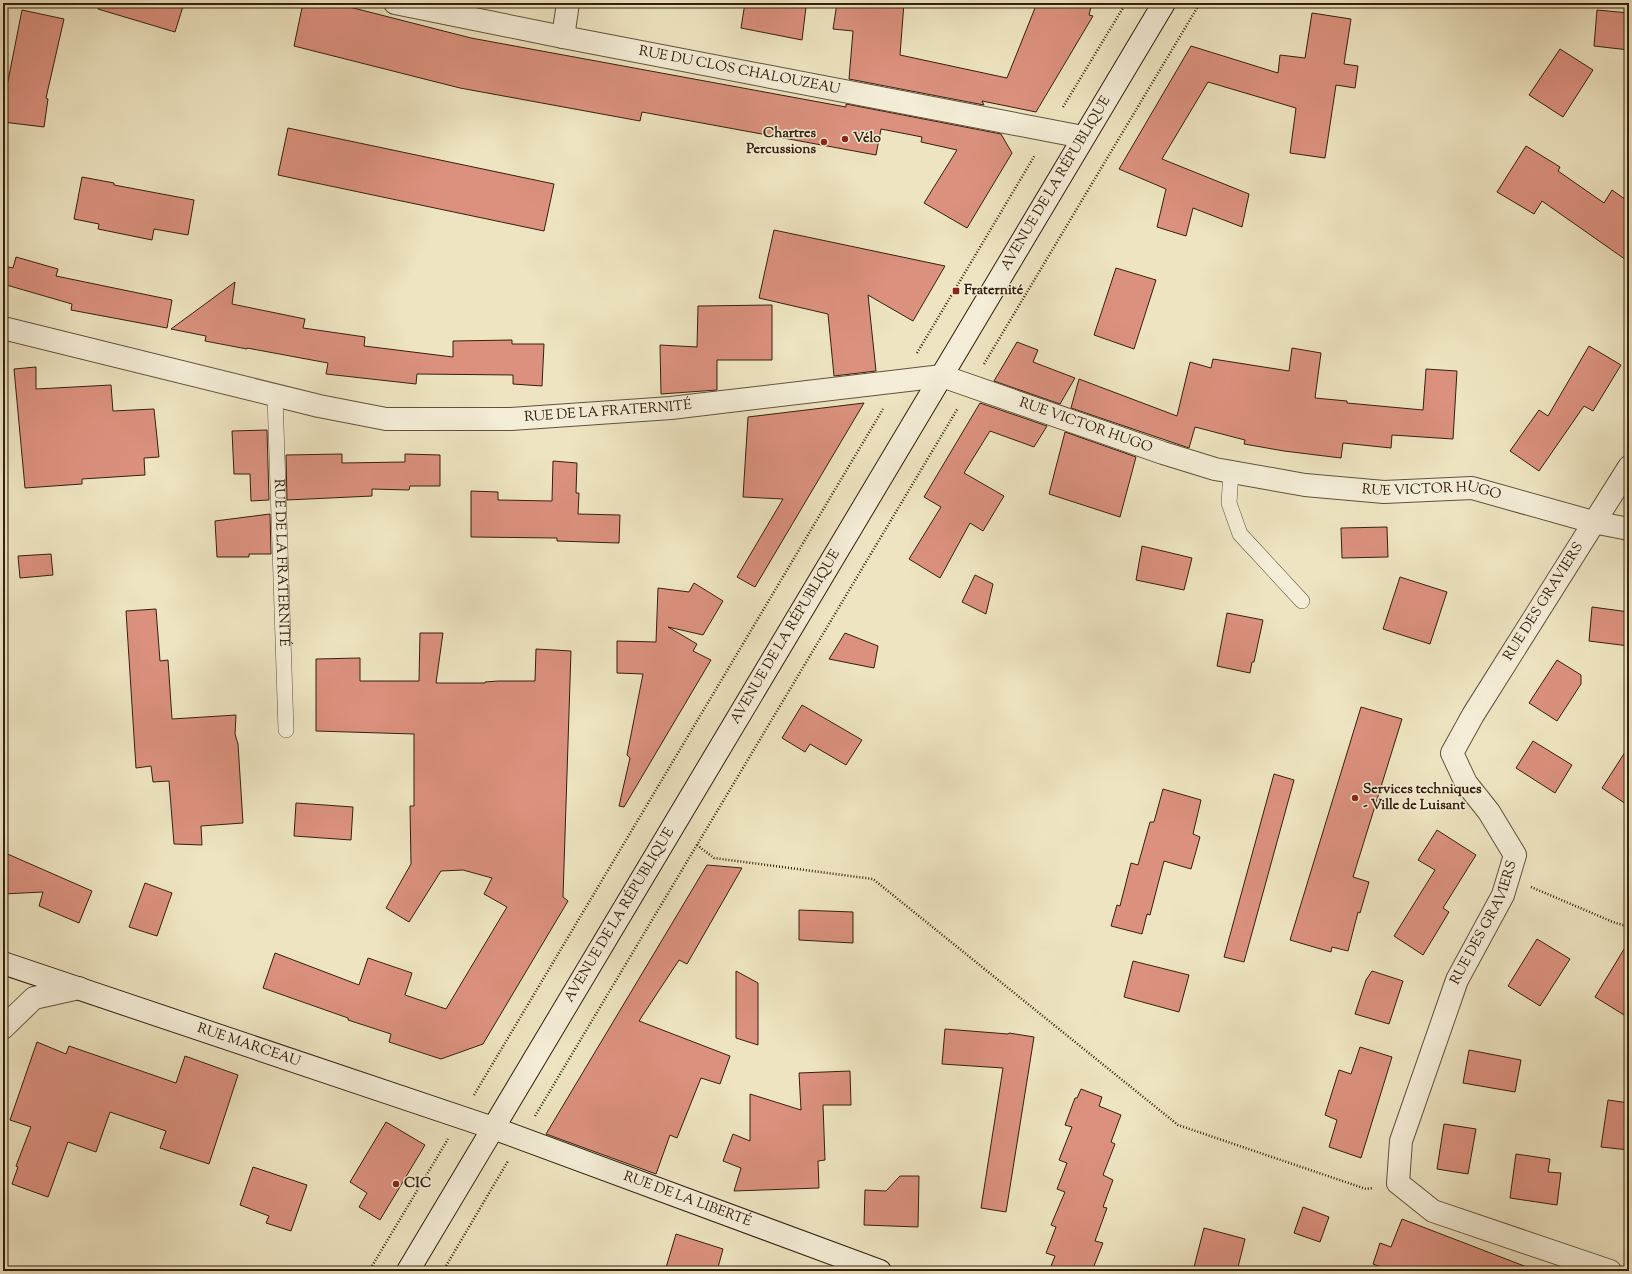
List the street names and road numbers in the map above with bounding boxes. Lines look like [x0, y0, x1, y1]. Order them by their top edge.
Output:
street label: RUE DU CLOS CHALOUZEAU [637, 42, 842, 100]
street label: AVENUE DE LA RÉPUBLIQUE [997, 92, 1116, 275]
street label: RUE VICTOR HUGO [1016, 394, 1155, 459]
street label: RUE DE LA FRATERNITÉ [524, 396, 693, 428]
street label: RUE VICTOR HUGO [1361, 477, 1503, 506]
street label: RUE DE LA FRATERNITÉ [268, 479, 293, 648]
street label: RUE DES GRAVIERS [1499, 539, 1589, 665]
street label: AVENUE DE LA RÉPUBLIQUE [726, 546, 846, 728]
street label: AVENUE DE LA RÉPUBLIQUE [560, 824, 680, 1006]
street label: RUE DES GRAVIERS [1446, 858, 1523, 989]
street label: RUE MARCEAU [194, 1019, 303, 1073]
street label: RUE DE LA LIBERTÉ [620, 1167, 754, 1233]

